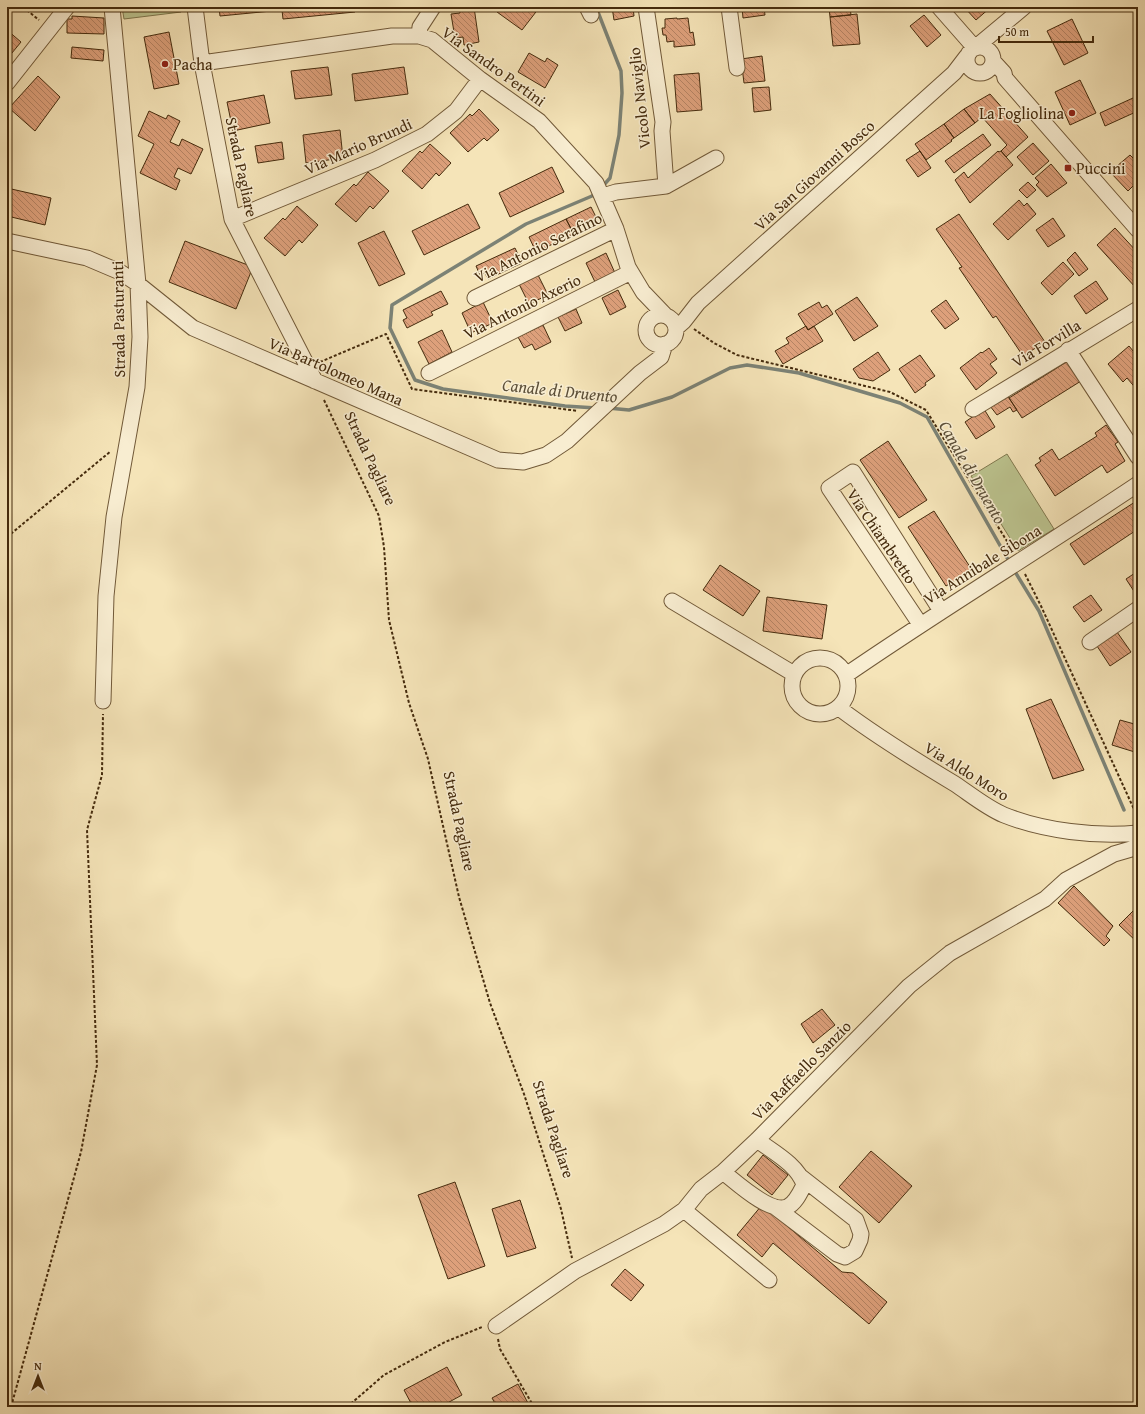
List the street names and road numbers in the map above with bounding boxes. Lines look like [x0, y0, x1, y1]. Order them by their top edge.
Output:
street label: Via Sandro Pertini [437, 20, 551, 112]
street label: Vicolo Naviglio [622, 46, 656, 150]
street label: Via Mario Brundi [300, 111, 416, 181]
street label: Via San Giovanni Bosco [748, 114, 880, 236]
street label: Strada Pagliare [220, 115, 264, 219]
street label: Via Antonio Serafino [470, 206, 606, 288]
street label: Strada Pasturanti [105, 260, 131, 378]
street label: Via Antonio Axerio [459, 267, 585, 345]
street label: Via Forvilla [1007, 313, 1086, 373]
street label: Via Bartolomeo Mana [265, 330, 408, 412]
street label: Strada Pagliare [339, 407, 403, 509]
street label: Via Chiambretto [841, 483, 923, 589]
street label: Via Annibale Sibona [918, 518, 1046, 610]
street label: Via Aldo Moro [920, 735, 1014, 807]
street label: Strada Pagliare [438, 769, 482, 873]
street label: Via Raffaello Sanzio [746, 1015, 856, 1125]
street label: Strada Pagliare [527, 1077, 581, 1181]

